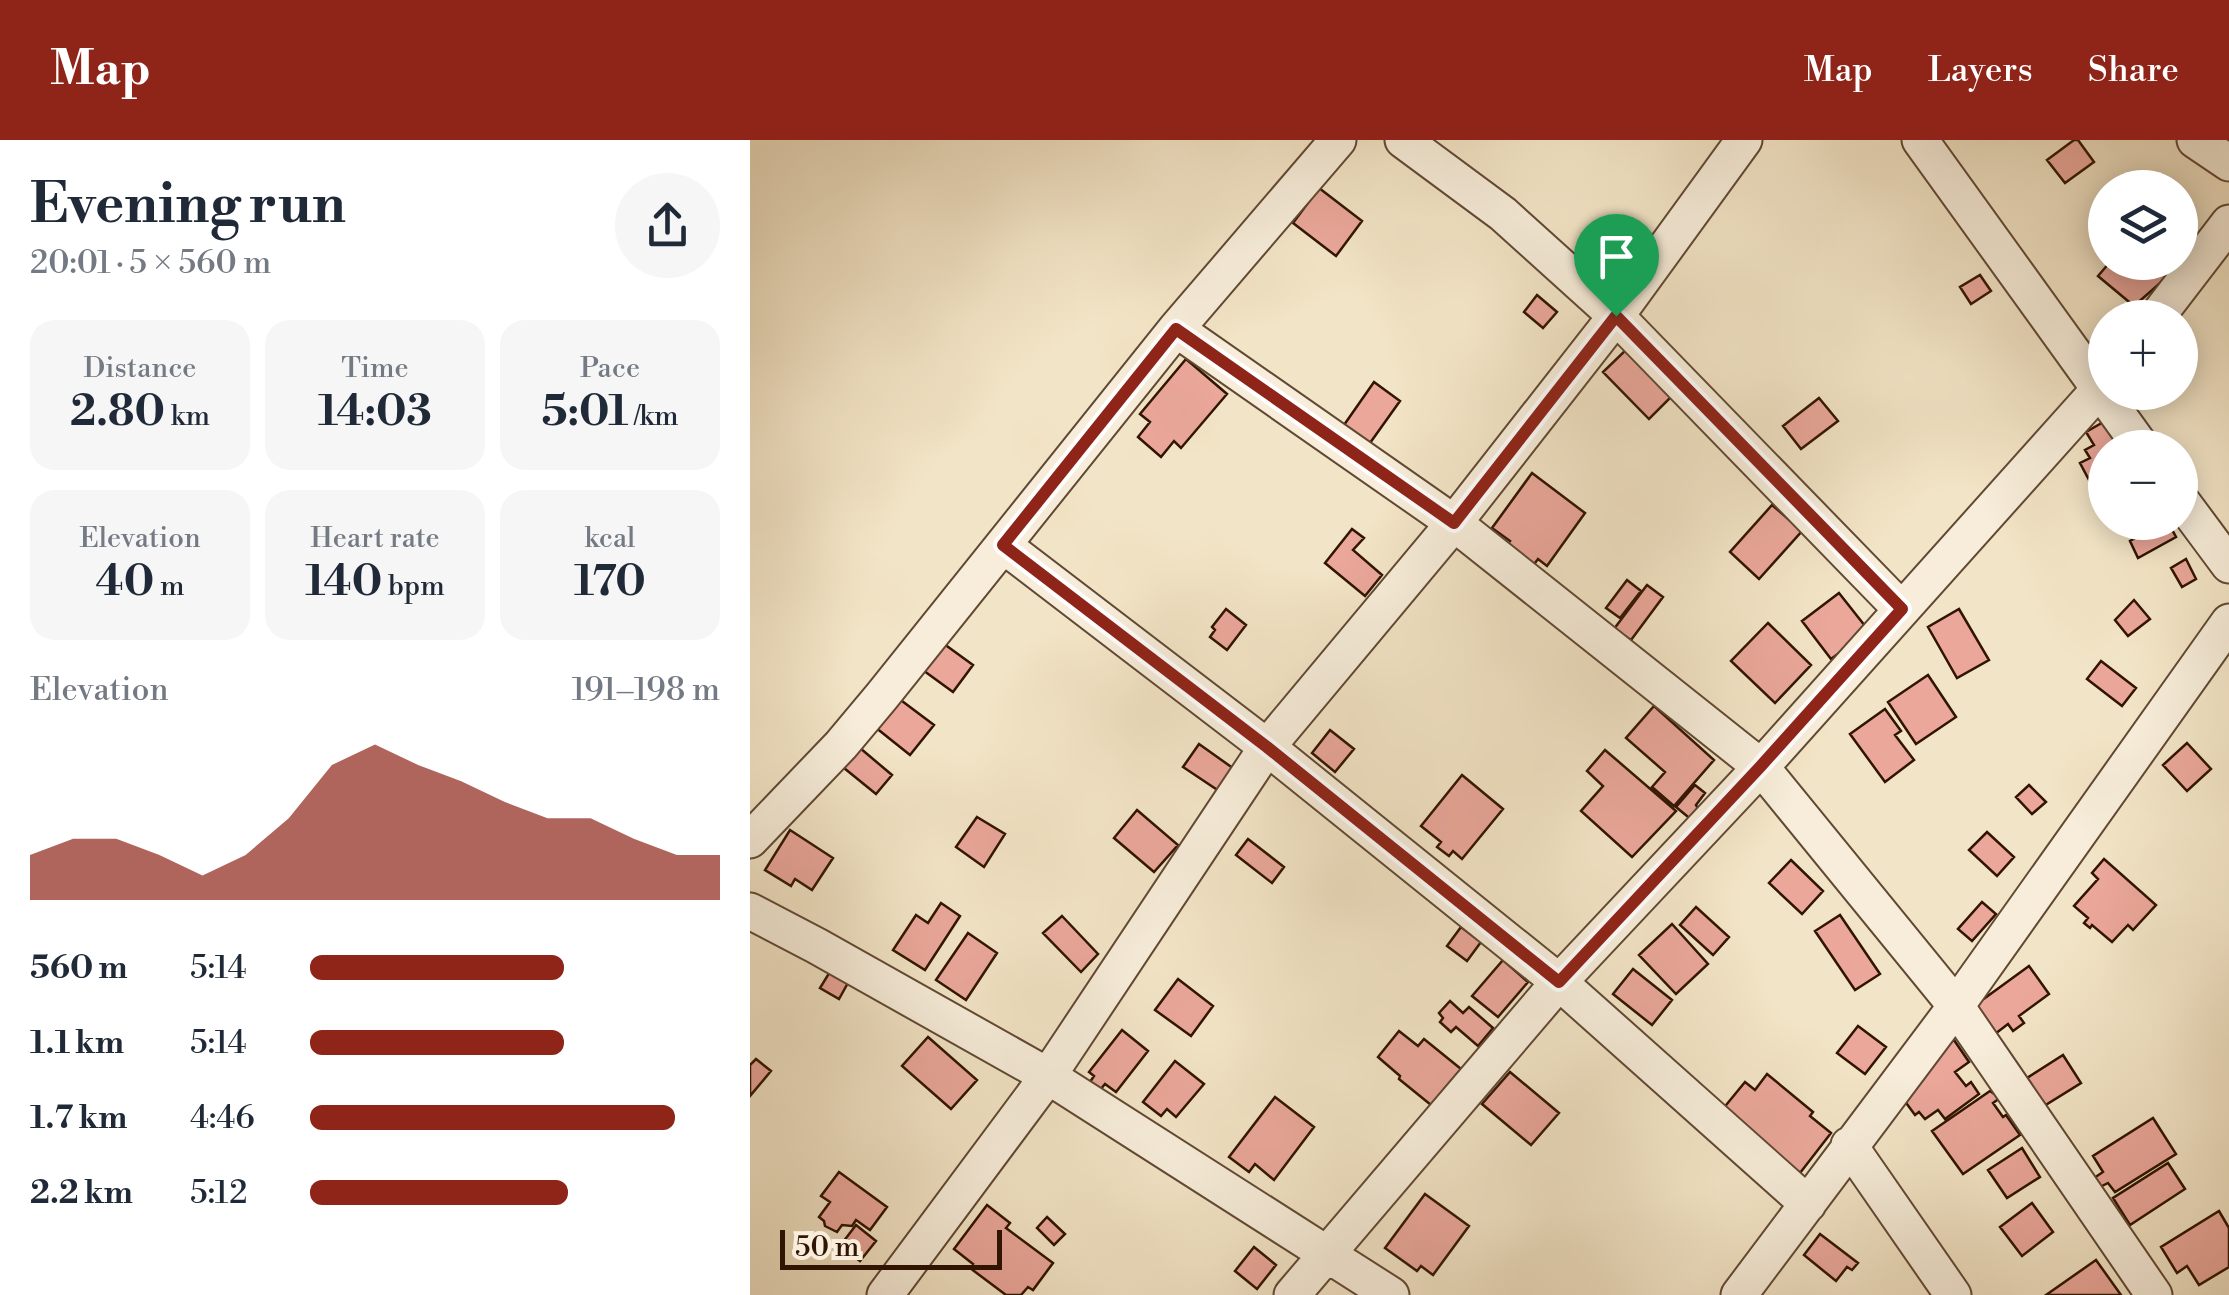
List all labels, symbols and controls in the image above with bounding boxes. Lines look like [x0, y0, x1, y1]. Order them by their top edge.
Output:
text: Map [50, 40, 151, 100]
text: Map [1804, 49, 1873, 92]
text: Layers [1928, 49, 2033, 92]
text: Share [2088, 49, 2179, 92]
map controls [2088, 170, 2198, 540]
button: layers [2088, 170, 2198, 280]
text: Evening run [30, 171, 346, 240]
button: share [615, 173, 720, 278]
pin [1574, 214, 1659, 317]
icon: arrive [1589, 229, 1644, 284]
text: 20:01 · 5 × 560 m [30, 243, 271, 283]
button: + [2088, 300, 2198, 410]
text: Distance [84, 351, 196, 386]
text: Time [341, 351, 409, 386]
text: Pace [580, 351, 640, 386]
text: 2.80 [70, 386, 165, 439]
text: 14:03 [318, 386, 432, 439]
text: 5:01 [541, 386, 628, 439]
text: km [165, 399, 210, 434]
text: /km [628, 399, 679, 434]
button: − [2088, 430, 2198, 540]
text: Elevation [79, 521, 201, 556]
text: Heart rate [310, 521, 440, 556]
text: kcal [585, 521, 635, 556]
text: 40 [96, 556, 154, 609]
text: 140 [305, 556, 382, 609]
text: 170 [574, 556, 646, 609]
text: m [154, 569, 184, 604]
text: bpm [382, 569, 445, 604]
text: Elevation [30, 670, 169, 710]
text: 191–198 m [572, 670, 720, 710]
text: 560 m [30, 948, 128, 988]
text: 5:14 [190, 948, 246, 988]
text: 1.1 km [30, 1023, 124, 1063]
text: 5:14 [190, 1023, 246, 1063]
text: 1.7 km [30, 1098, 127, 1138]
text: 4:46 [190, 1098, 255, 1138]
text: 2.2 km [30, 1173, 133, 1213]
text: 5:12 [190, 1173, 248, 1213]
scale bar [780, 1225, 1002, 1270]
text: 50 m [795, 1230, 859, 1265]

